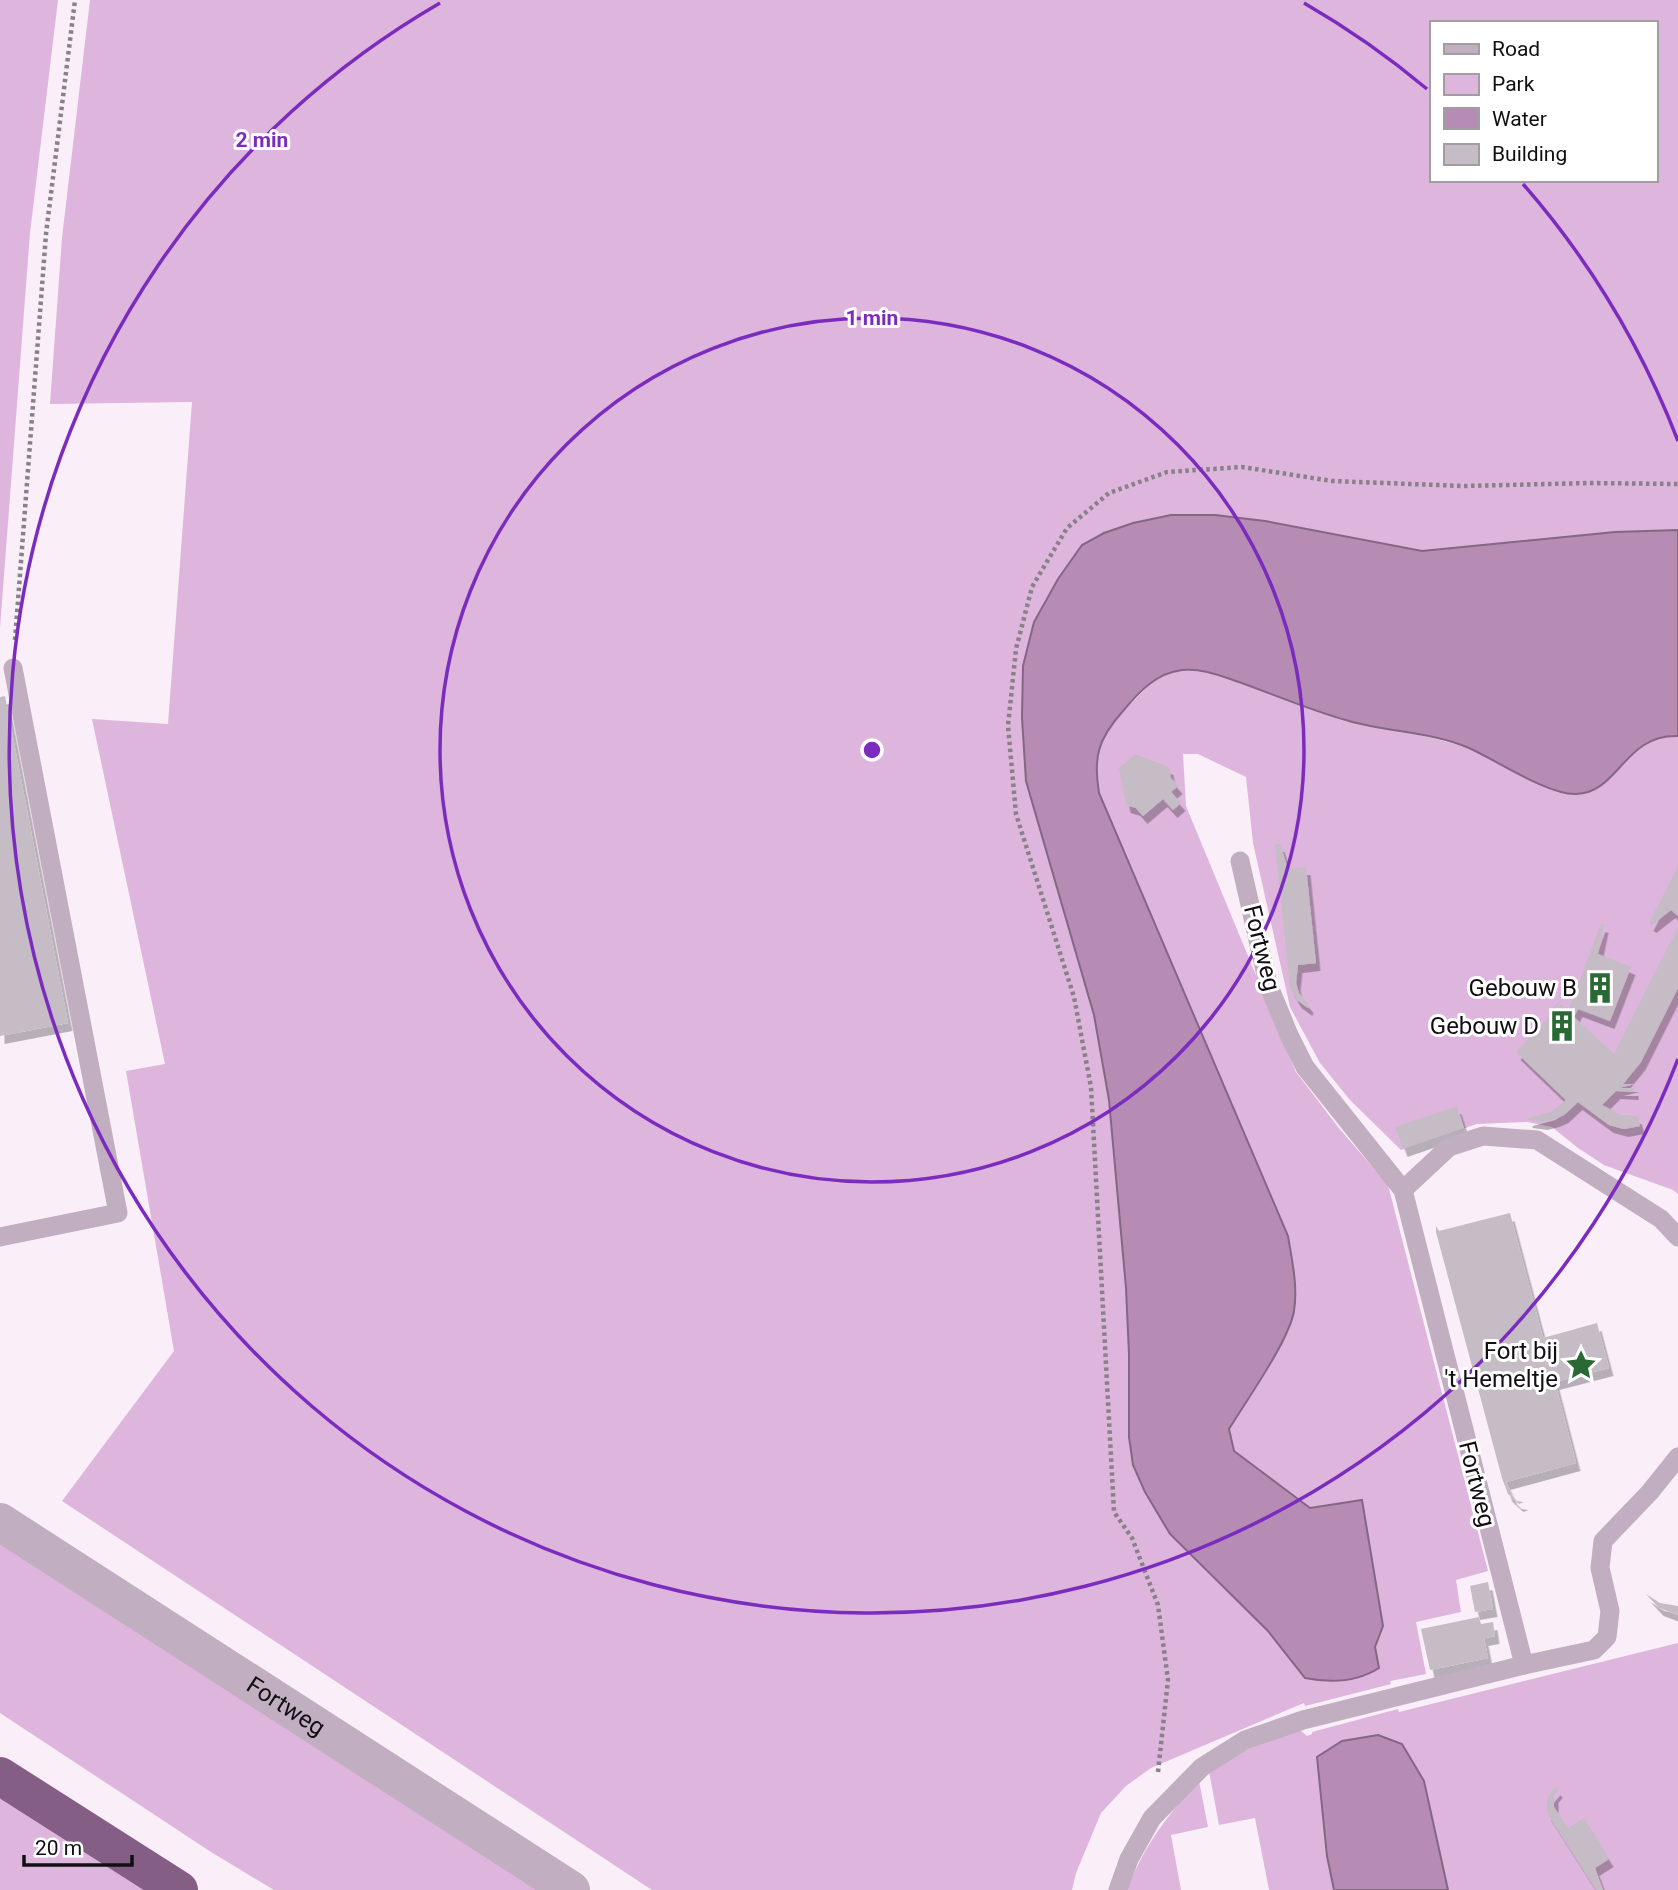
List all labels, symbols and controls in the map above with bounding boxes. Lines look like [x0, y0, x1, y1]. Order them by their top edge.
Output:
legend [1430, 21, 1657, 182]
text: Road [1492, 37, 1540, 61]
text: Park [1492, 72, 1535, 96]
text: Water [1492, 107, 1547, 131]
text: 2 min [236, 128, 288, 152]
text: Building [1492, 142, 1567, 166]
text: 1 min [846, 306, 898, 330]
centre of rings [860, 738, 884, 762]
street label: Fortweg [1238, 902, 1286, 994]
building icon: Gebouw B [1583, 971, 1617, 1005]
place label: Gebouw B [1469, 974, 1577, 1002]
building icon: Gebouw D [1545, 1009, 1579, 1043]
place label: Gebouw D [1430, 1012, 1539, 1040]
place label: Fort bij 't Hemeltje [1444, 1337, 1558, 1393]
place icon: Fort bij 't Hemeltje [1564, 1348, 1598, 1382]
street label: Fortweg [1453, 1438, 1501, 1530]
street label: Fortweg [241, 1671, 330, 1742]
scale bar [24, 1824, 133, 1868]
text: 20 m [35, 1836, 82, 1860]

